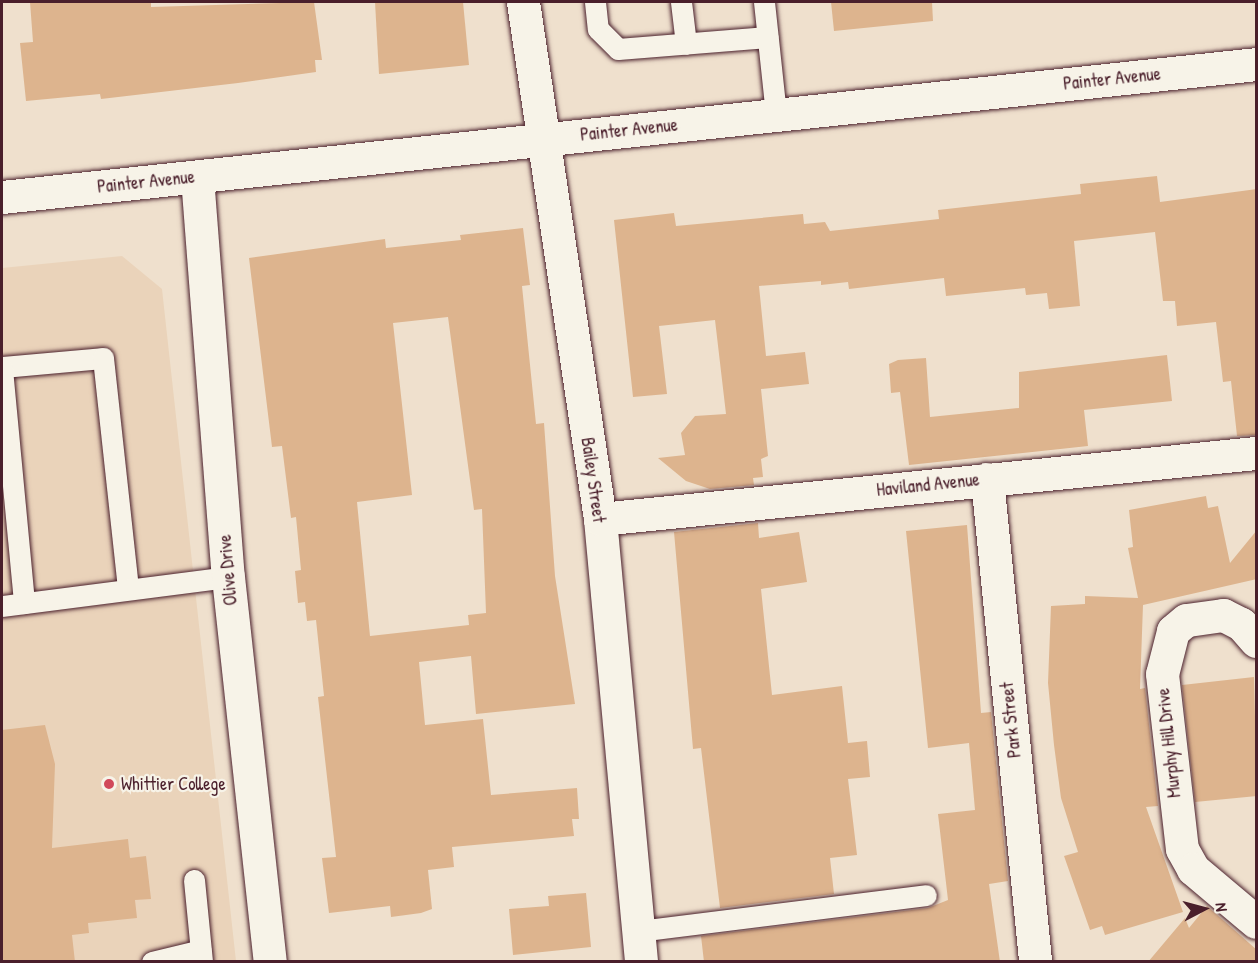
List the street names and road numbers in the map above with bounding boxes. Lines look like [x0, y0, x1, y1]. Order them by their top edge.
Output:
street label: Painter Avenue [1062, 63, 1162, 95]
street label: Painter Avenue [579, 114, 679, 146]
street label: Painter Avenue [96, 166, 196, 198]
street label: Bailey Street [576, 436, 610, 524]
street label: Haviland Avenue [875, 469, 981, 501]
street label: Olive Drive [214, 534, 242, 606]
street label: Park Street [996, 681, 1026, 759]
street label: Murphy Hill Drive [1153, 687, 1185, 799]

